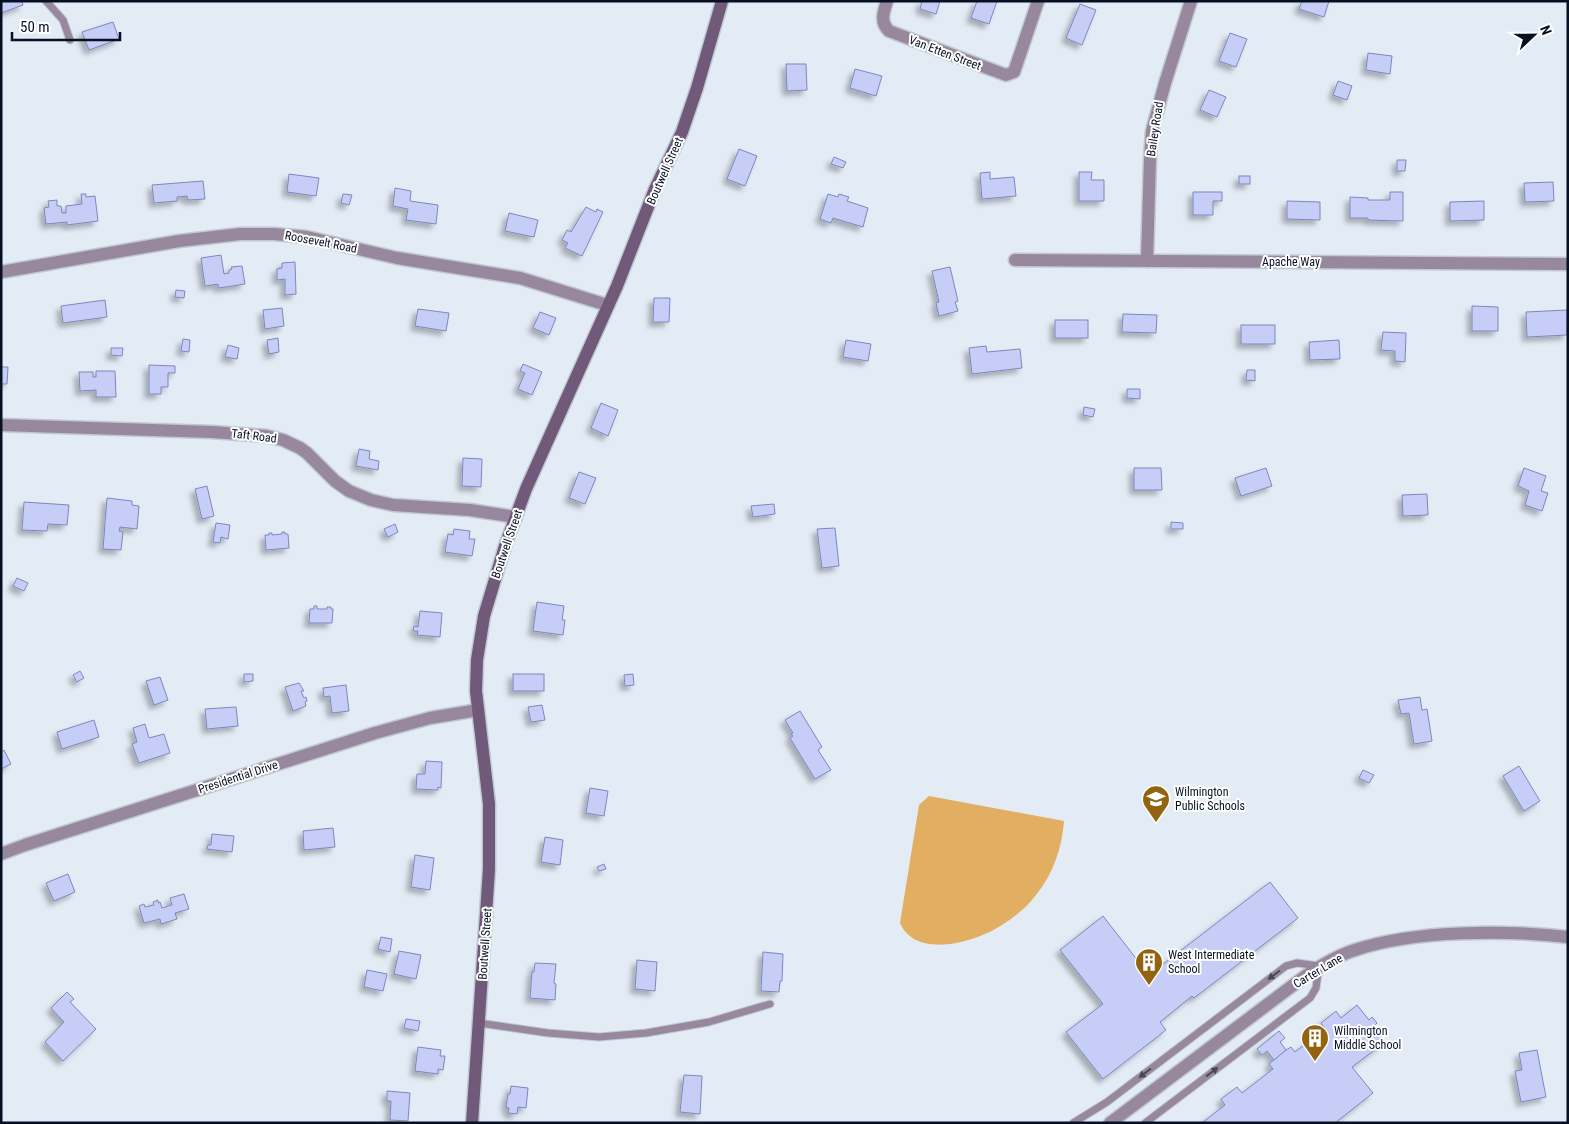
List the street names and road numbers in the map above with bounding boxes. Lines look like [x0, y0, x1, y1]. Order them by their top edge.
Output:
street label: Van Etten Street [907, 33, 983, 73]
street label: Bailey Road [1144, 101, 1166, 157]
street label: Boutwell Street [644, 135, 686, 207]
street label: Roosevelt Road [284, 228, 358, 256]
street label: Apache Way [1262, 255, 1320, 269]
street label: Taft Road [231, 426, 277, 446]
street label: Boutwell Street [489, 507, 525, 580]
street label: Presidential Drive [196, 757, 280, 796]
street label: Boutwell Street [476, 907, 495, 980]
street label: Carter Lane [1291, 951, 1345, 991]

